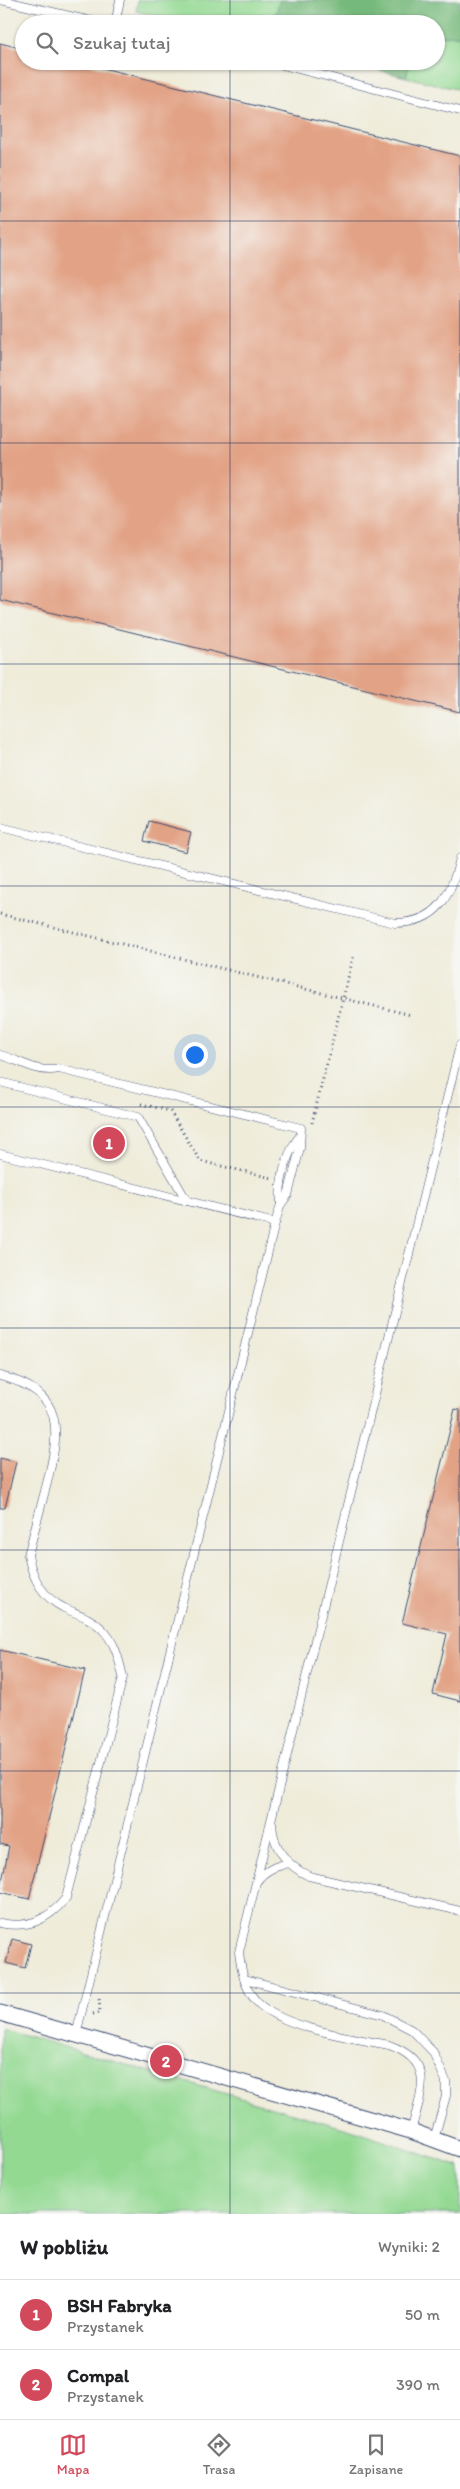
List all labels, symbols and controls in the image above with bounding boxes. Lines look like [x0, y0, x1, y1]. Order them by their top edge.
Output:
search box [15, 15, 445, 70]
icon: search [33, 29, 61, 57]
text: Szukaj tutaj [73, 31, 170, 54]
your location [182, 1042, 208, 1068]
pin: 1 [93, 1124, 125, 1162]
pin: 2 [150, 2042, 182, 2080]
text: W pobliżu [20, 2234, 108, 2259]
text: Wyniki: 2 [378, 2237, 440, 2256]
text: BSH Fabryka [67, 2294, 172, 2317]
text: 1 [32, 2305, 40, 2324]
text: 50 m [405, 2305, 440, 2324]
text: Przystanek [67, 2317, 144, 2336]
text: Compal [67, 2364, 129, 2387]
text: 2 [32, 2375, 40, 2394]
text: 390 m [396, 2375, 440, 2394]
text: Przystanek [67, 2387, 144, 2406]
tab: Mapa [57, 2431, 89, 2478]
tab: Trasa [203, 2431, 236, 2478]
tab: Zapisane [349, 2431, 403, 2478]

